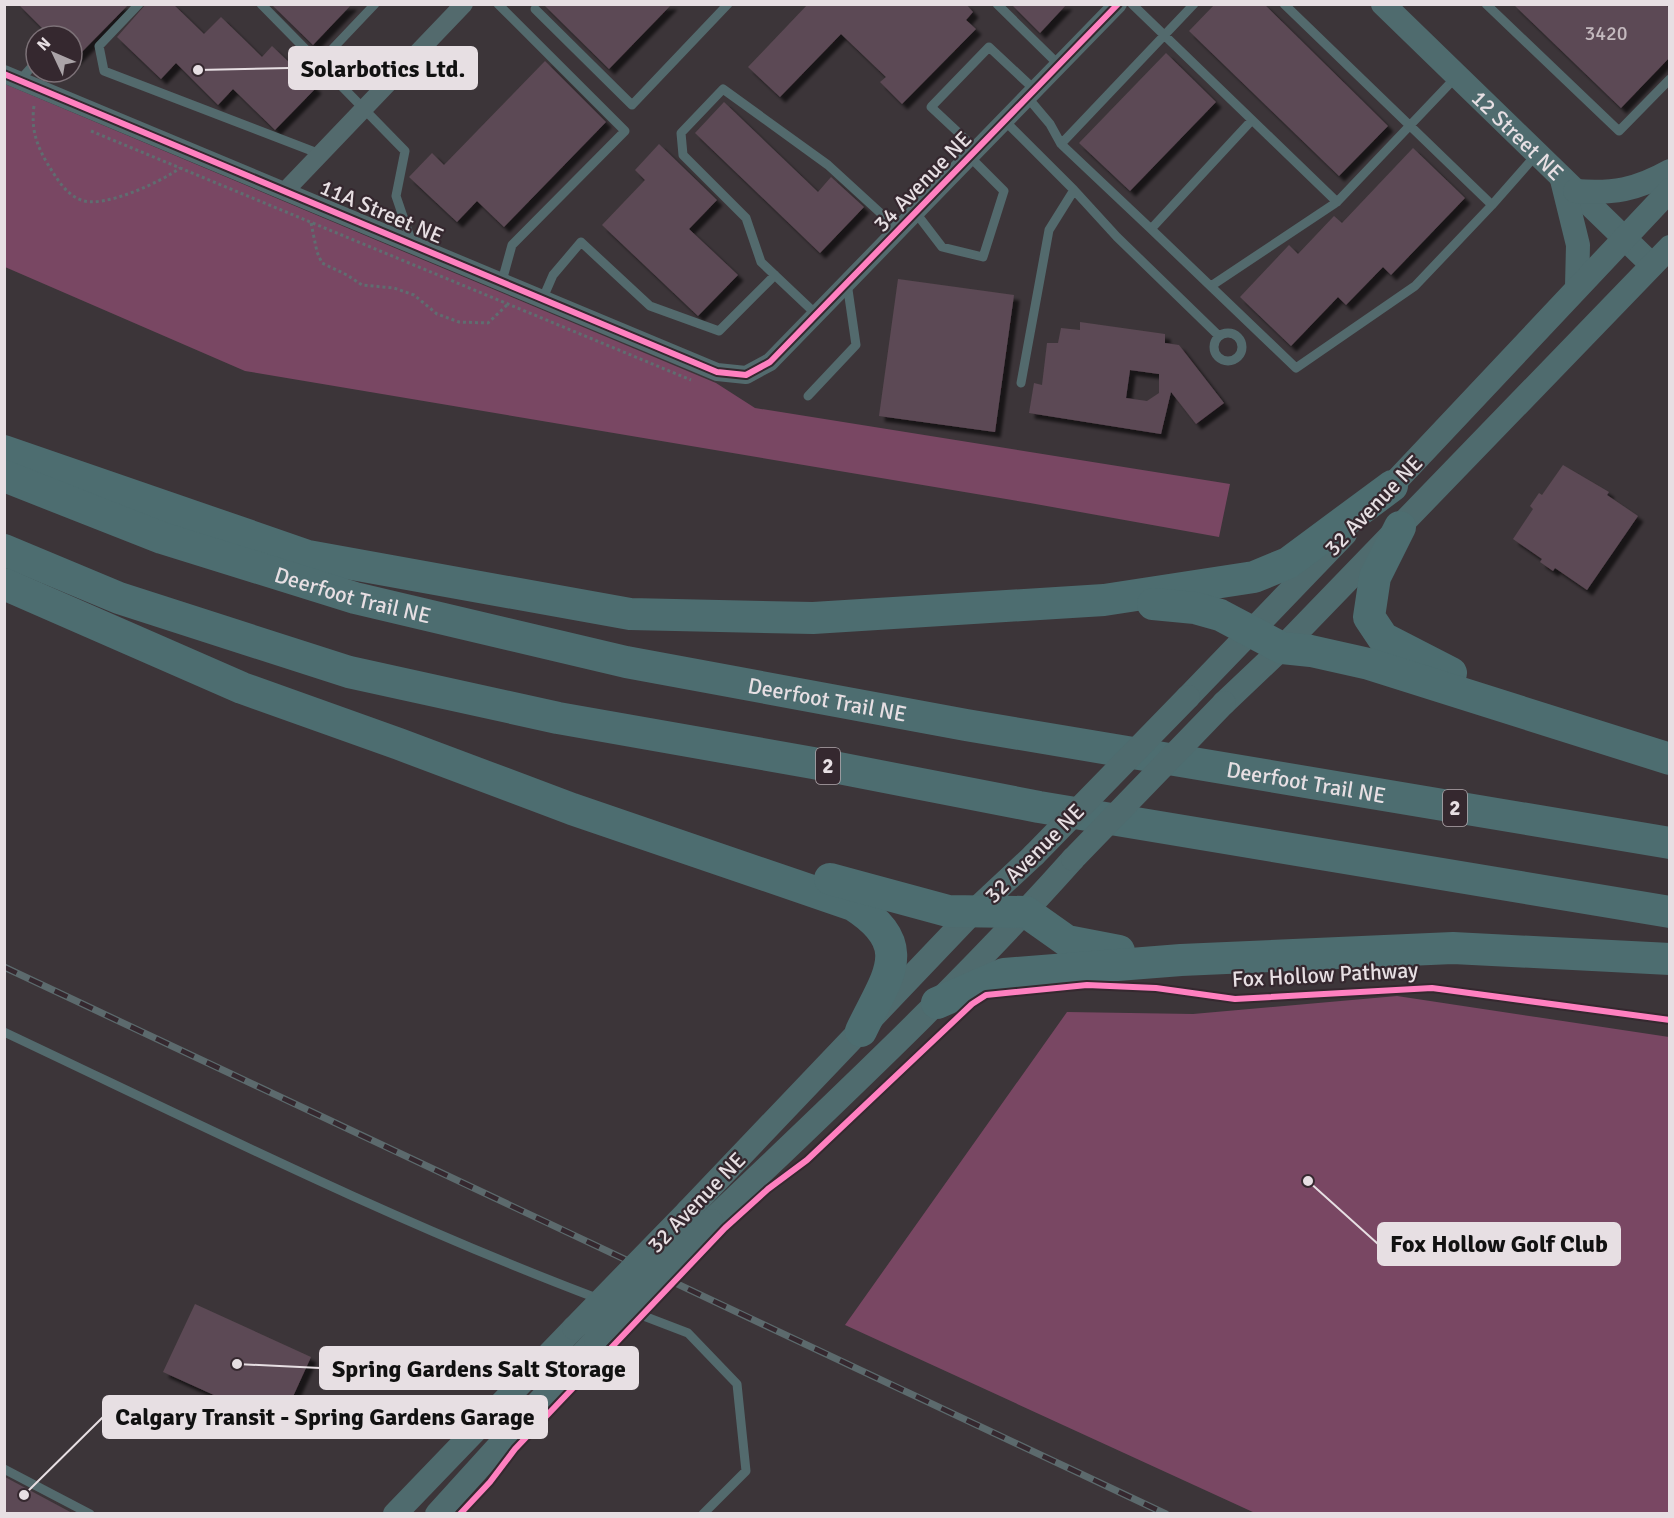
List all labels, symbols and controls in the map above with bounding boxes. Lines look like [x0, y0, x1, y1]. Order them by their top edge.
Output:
house number: 3420 [1584, 21, 1628, 46]
north arrow [24, 24, 84, 84]
text: N [33, 33, 55, 55]
callout: Solarbotics Ltd. [289, 47, 477, 89]
text: Solarbotics Ltd. [301, 54, 465, 84]
street label: 12 Street NE [1466, 84, 1569, 186]
street label: 34 Avenue NE [868, 125, 977, 237]
street label: 11A Street NE [316, 173, 448, 250]
street label: 32 Avenue NE [1319, 449, 1428, 561]
street label: Deerfoot Trail NE [271, 561, 434, 629]
street label: Deerfoot Trail NE [746, 672, 909, 728]
road number: 2 [816, 748, 840, 784]
street label: Deerfoot Trail NE [1224, 756, 1388, 809]
road number: 2 [1443, 790, 1467, 826]
street label: 32 Avenue NE [979, 798, 1090, 909]
street label: Fox Hollow Pathway [1231, 956, 1420, 993]
street label: 32 Avenue NE [642, 1146, 751, 1258]
callout: Fox Hollow Golf Club [1378, 1223, 1620, 1265]
text: Fox Hollow Golf Club [1390, 1229, 1608, 1259]
callout: Spring Gardens Salt Storage [320, 1347, 638, 1389]
text: Spring Gardens Salt Storage [332, 1354, 626, 1384]
callout: Calgary Transit - Spring Gardens Garage [103, 1396, 547, 1438]
text: Calgary Transit - Spring Gardens Garage [115, 1402, 535, 1432]

